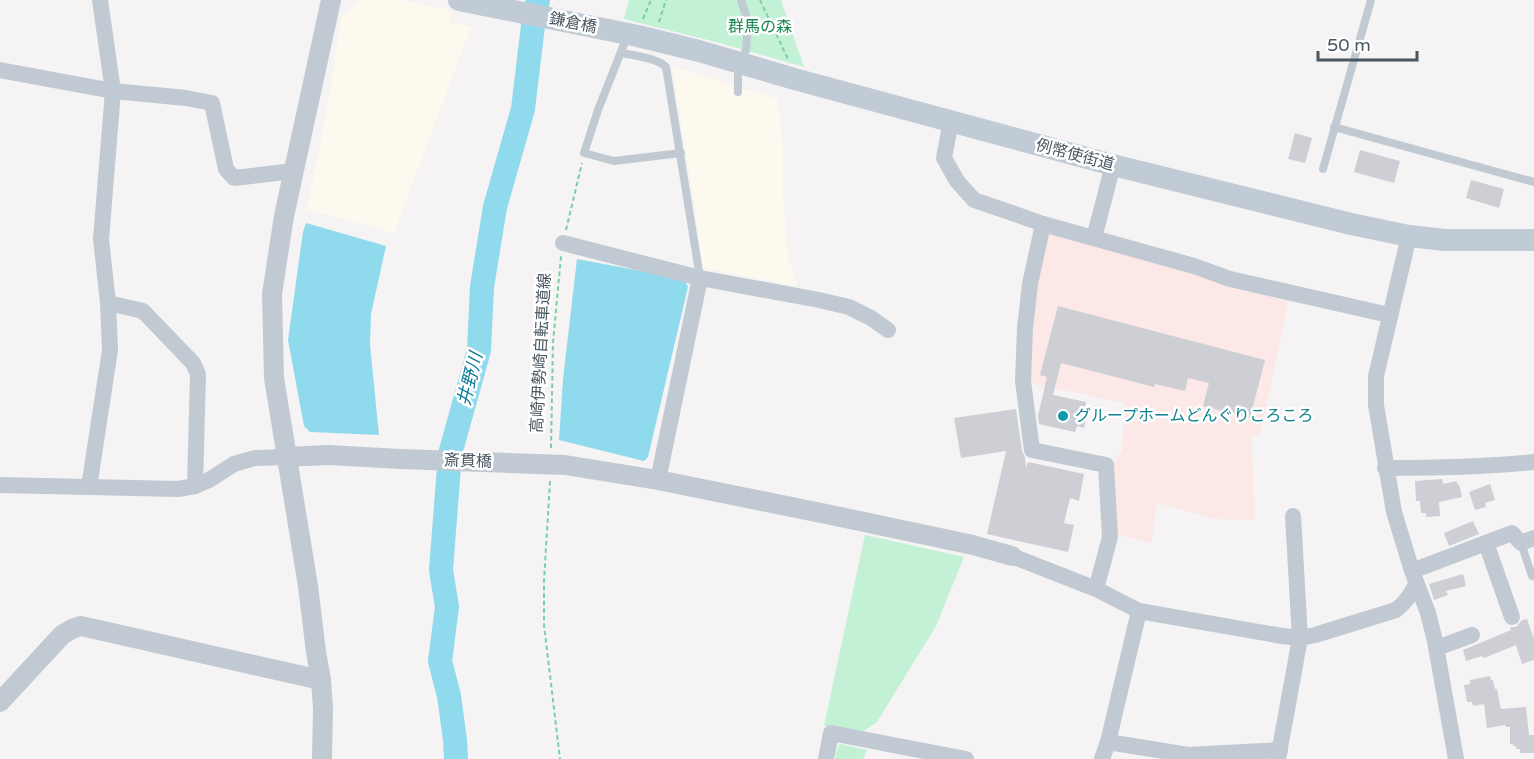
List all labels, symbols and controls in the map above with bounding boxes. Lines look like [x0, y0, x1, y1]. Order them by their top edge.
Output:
street label: 鎌倉橋 [548, 9, 598, 37]
park label: 群馬の森 [728, 17, 792, 37]
scale bar [1318, 24, 1417, 62]
text: 50 m [1327, 34, 1371, 56]
street label: 例幣使街道 [1034, 135, 1116, 175]
street label: 高崎伊勢崎自転車道線 [527, 273, 555, 433]
water label: 井野川 [453, 348, 488, 408]
place label: グループホームどんぐりころころ [1075, 406, 1314, 426]
marker: グループホームどんぐりころころ [1056, 409, 1070, 423]
street label: 斎貫橋 [444, 450, 492, 472]

